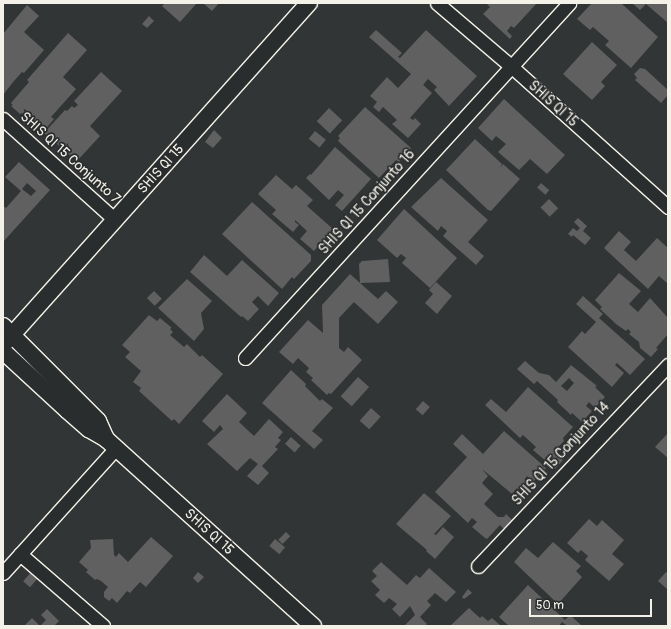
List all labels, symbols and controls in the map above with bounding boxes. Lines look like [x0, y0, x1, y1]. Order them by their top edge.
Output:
street label: SHIS QI 15 [525, 77, 581, 131]
street label: SHIS QI 15 Conjunto 7 [16, 109, 124, 207]
street label: SHIS QI 15 [134, 141, 188, 197]
street label: SHIS QI 15 Conjunto 16 [315, 146, 419, 258]
street label: SHIS QI 15 Conjunto 14 [509, 399, 613, 509]
street label: SHIS QI 15 [181, 505, 237, 559]
scale bar [531, 591, 654, 617]
text: 50 m [536, 598, 564, 613]

